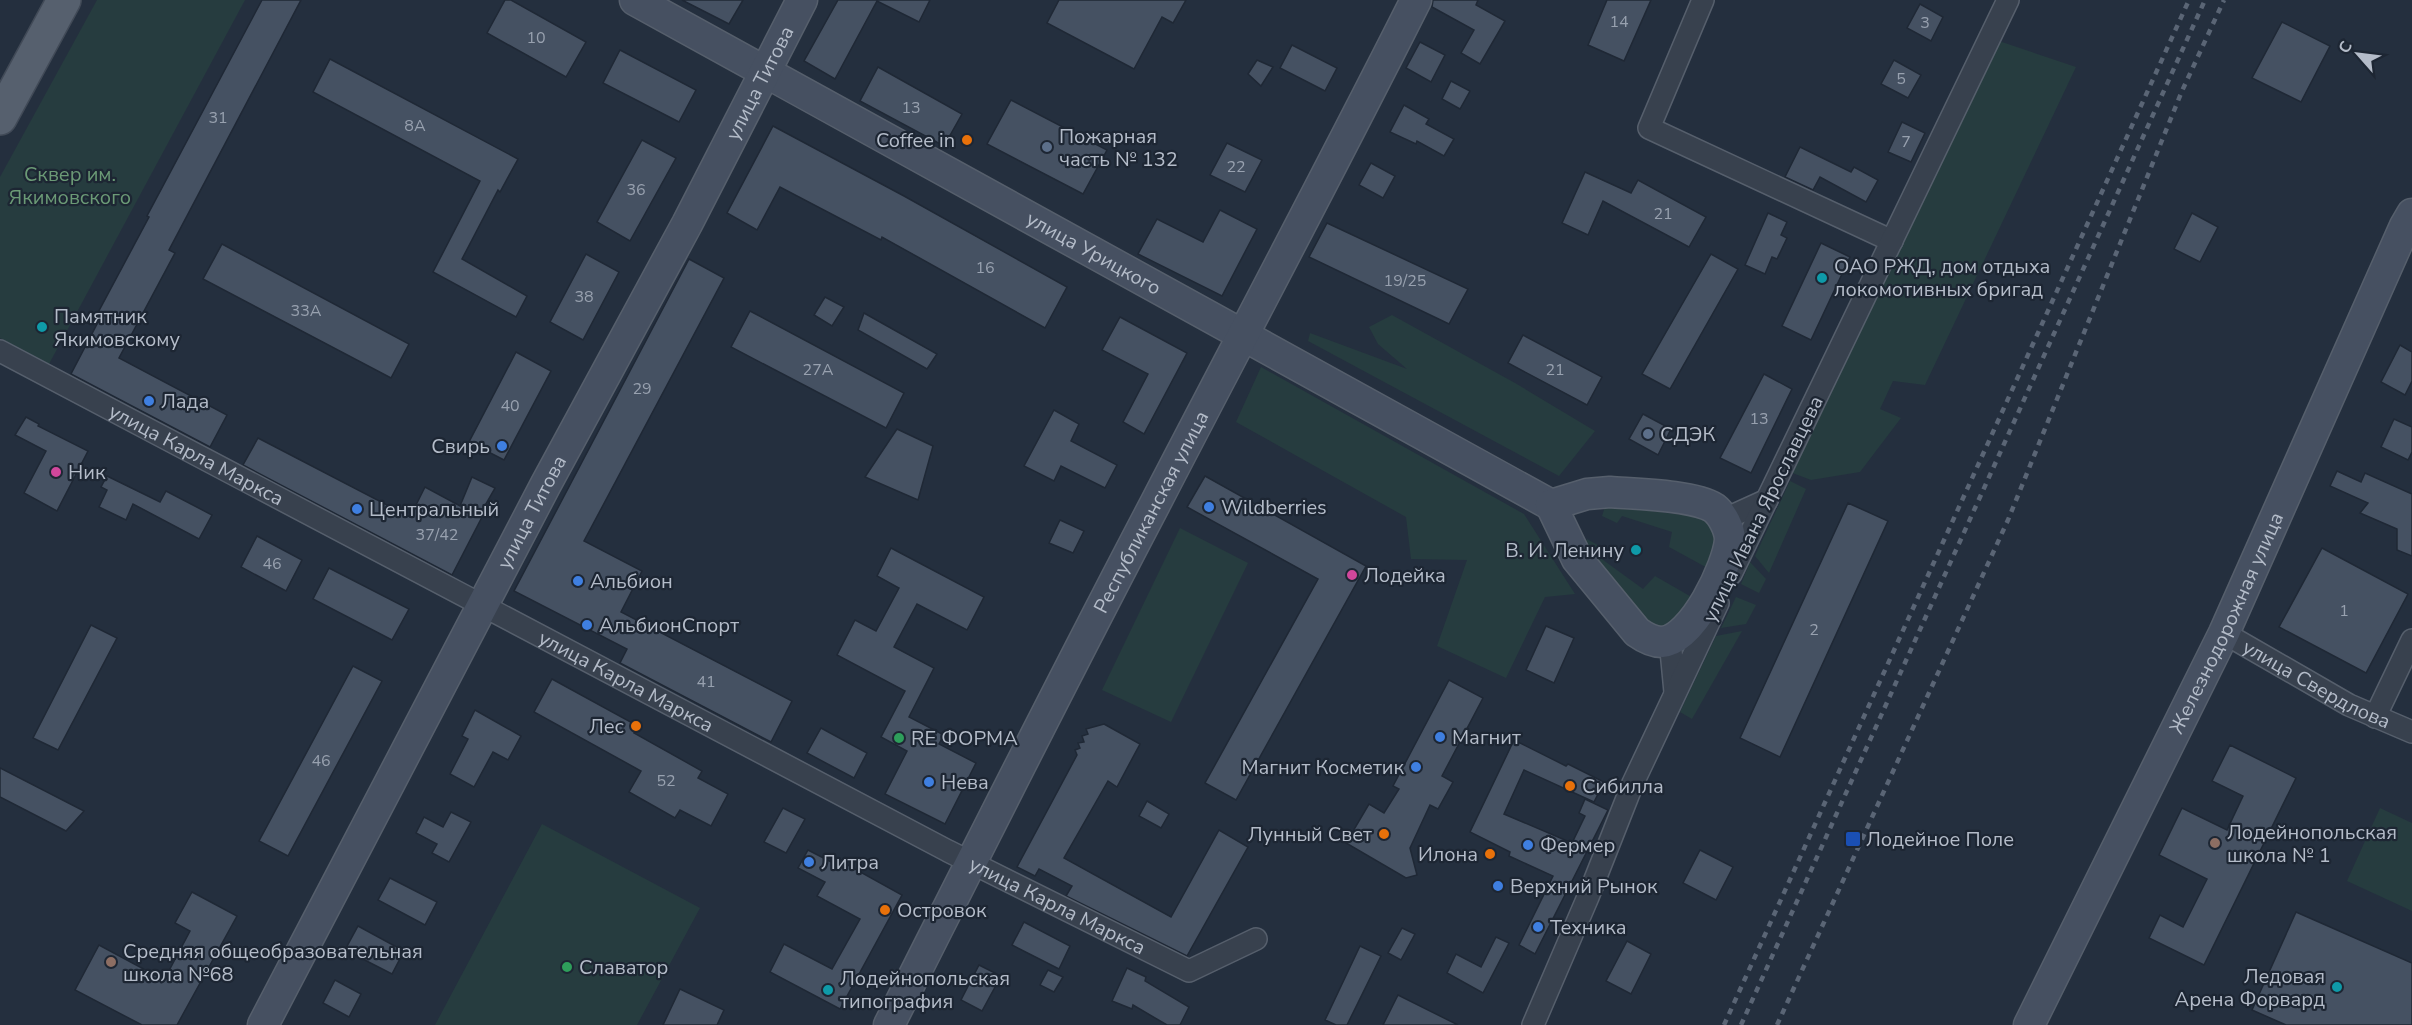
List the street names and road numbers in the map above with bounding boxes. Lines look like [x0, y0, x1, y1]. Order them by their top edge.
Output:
street label: улица Титова [719, 21, 800, 145]
street label: улица Урицкого [1022, 205, 1166, 301]
street label: улица Ивана Ярославцева [1696, 391, 1830, 627]
street label: улица Карла Маркса [104, 397, 289, 512]
street label: Республиканская улица [1087, 406, 1215, 618]
street label: улица Титова [490, 450, 573, 574]
street label: Железнодорожная улица [2163, 508, 2290, 738]
street label: улица Карла Маркса [534, 624, 718, 739]
street label: улица Свердлова [2238, 633, 2395, 735]
street label: улица Карла Маркса [964, 850, 1150, 961]

